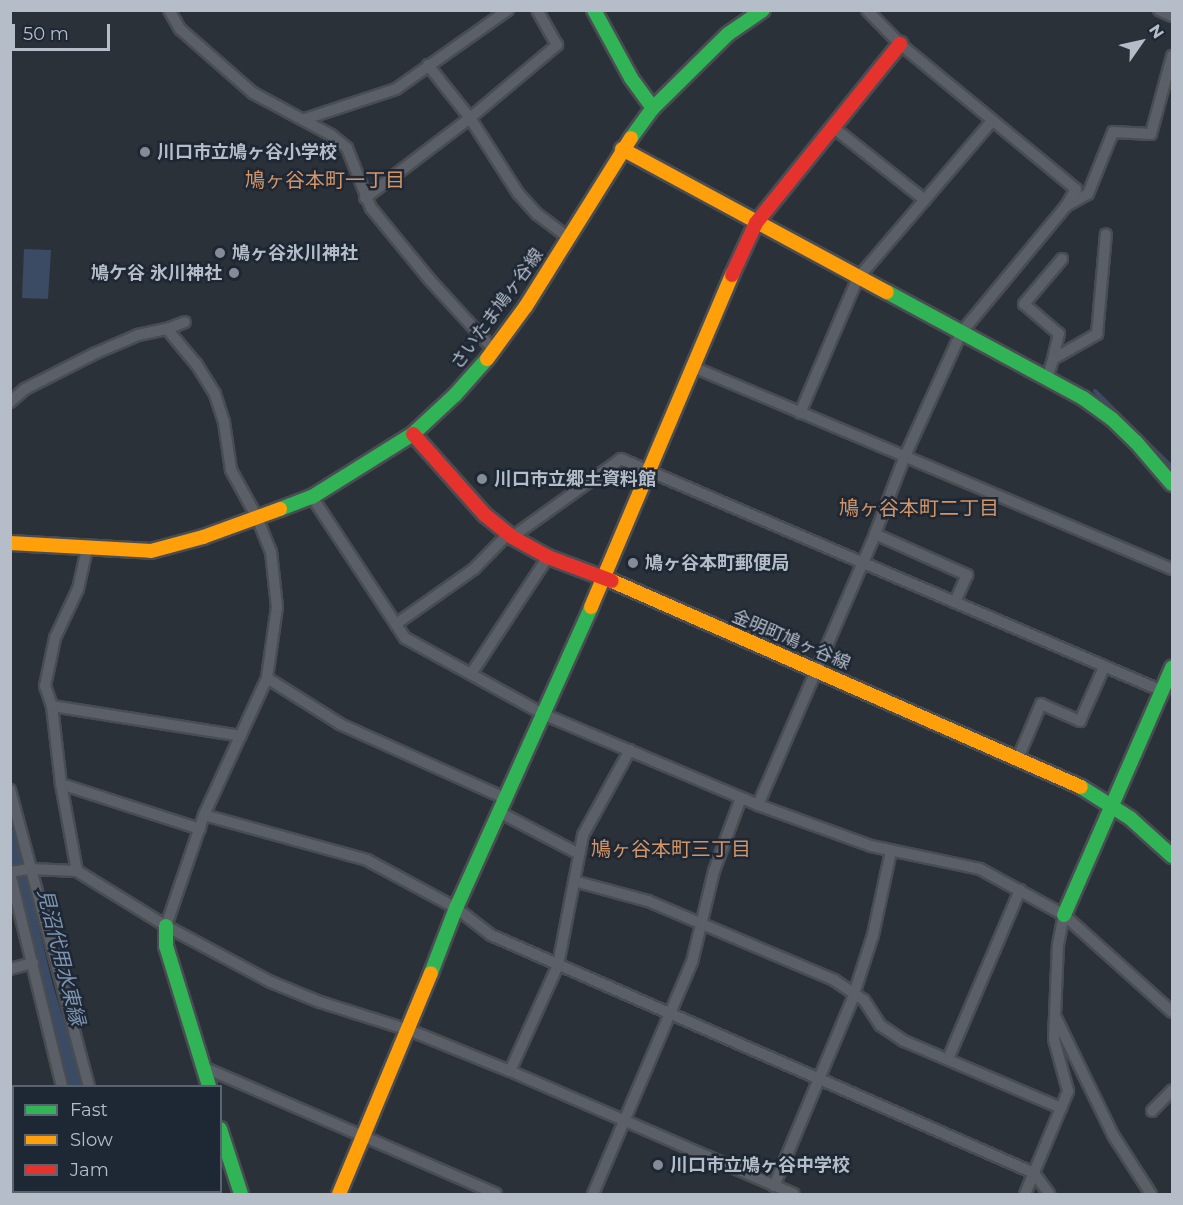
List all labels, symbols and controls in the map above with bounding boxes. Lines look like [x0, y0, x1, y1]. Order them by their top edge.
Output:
scale bar [15, 12, 112, 50]
north arrow [1111, 12, 1171, 72]
text: N [1145, 21, 1168, 42]
text: 50 m [23, 23, 69, 45]
place label: 川口市立鳩ヶ谷小学校 [157, 141, 337, 163]
marker: 川口市立鳩ヶ谷小学校 [138, 145, 152, 159]
district label: 鳩ヶ谷本町一丁目 [245, 168, 405, 192]
place label: 鳩ヶ谷氷川神社 [232, 242, 358, 264]
street label: さいたま鳩ヶ谷線 [446, 244, 548, 374]
marker: 鳩ヶ谷氷川神社 [213, 246, 227, 260]
place label: 鳩ケ谷 氷川神社 [91, 262, 222, 284]
marker: 鳩ケ谷 氷川神社 [227, 266, 241, 280]
place label: 川口市立郷土資料館 [494, 468, 656, 490]
marker: 川口市立郷土資料館 [475, 472, 489, 486]
district label: 鳩ヶ谷本町二丁目 [839, 496, 999, 520]
place label: 鳩ヶ谷本町郵便局 [645, 552, 789, 574]
marker: 鳩ヶ谷本町郵便局 [626, 556, 640, 570]
street label: 金明町鳩ヶ谷線 [729, 605, 853, 675]
district label: 鳩ヶ谷本町三丁目 [591, 837, 751, 861]
water label: 見沼代用水東縁 [32, 886, 90, 1028]
legend [12, 1085, 222, 1193]
text: Fast [70, 1099, 108, 1121]
text: Slow [70, 1129, 113, 1151]
place label: 川口市立鳩ヶ谷中学校 [670, 1154, 850, 1176]
marker: 川口市立鳩ヶ谷中学校 [651, 1158, 665, 1172]
text: Jam [70, 1159, 109, 1181]

